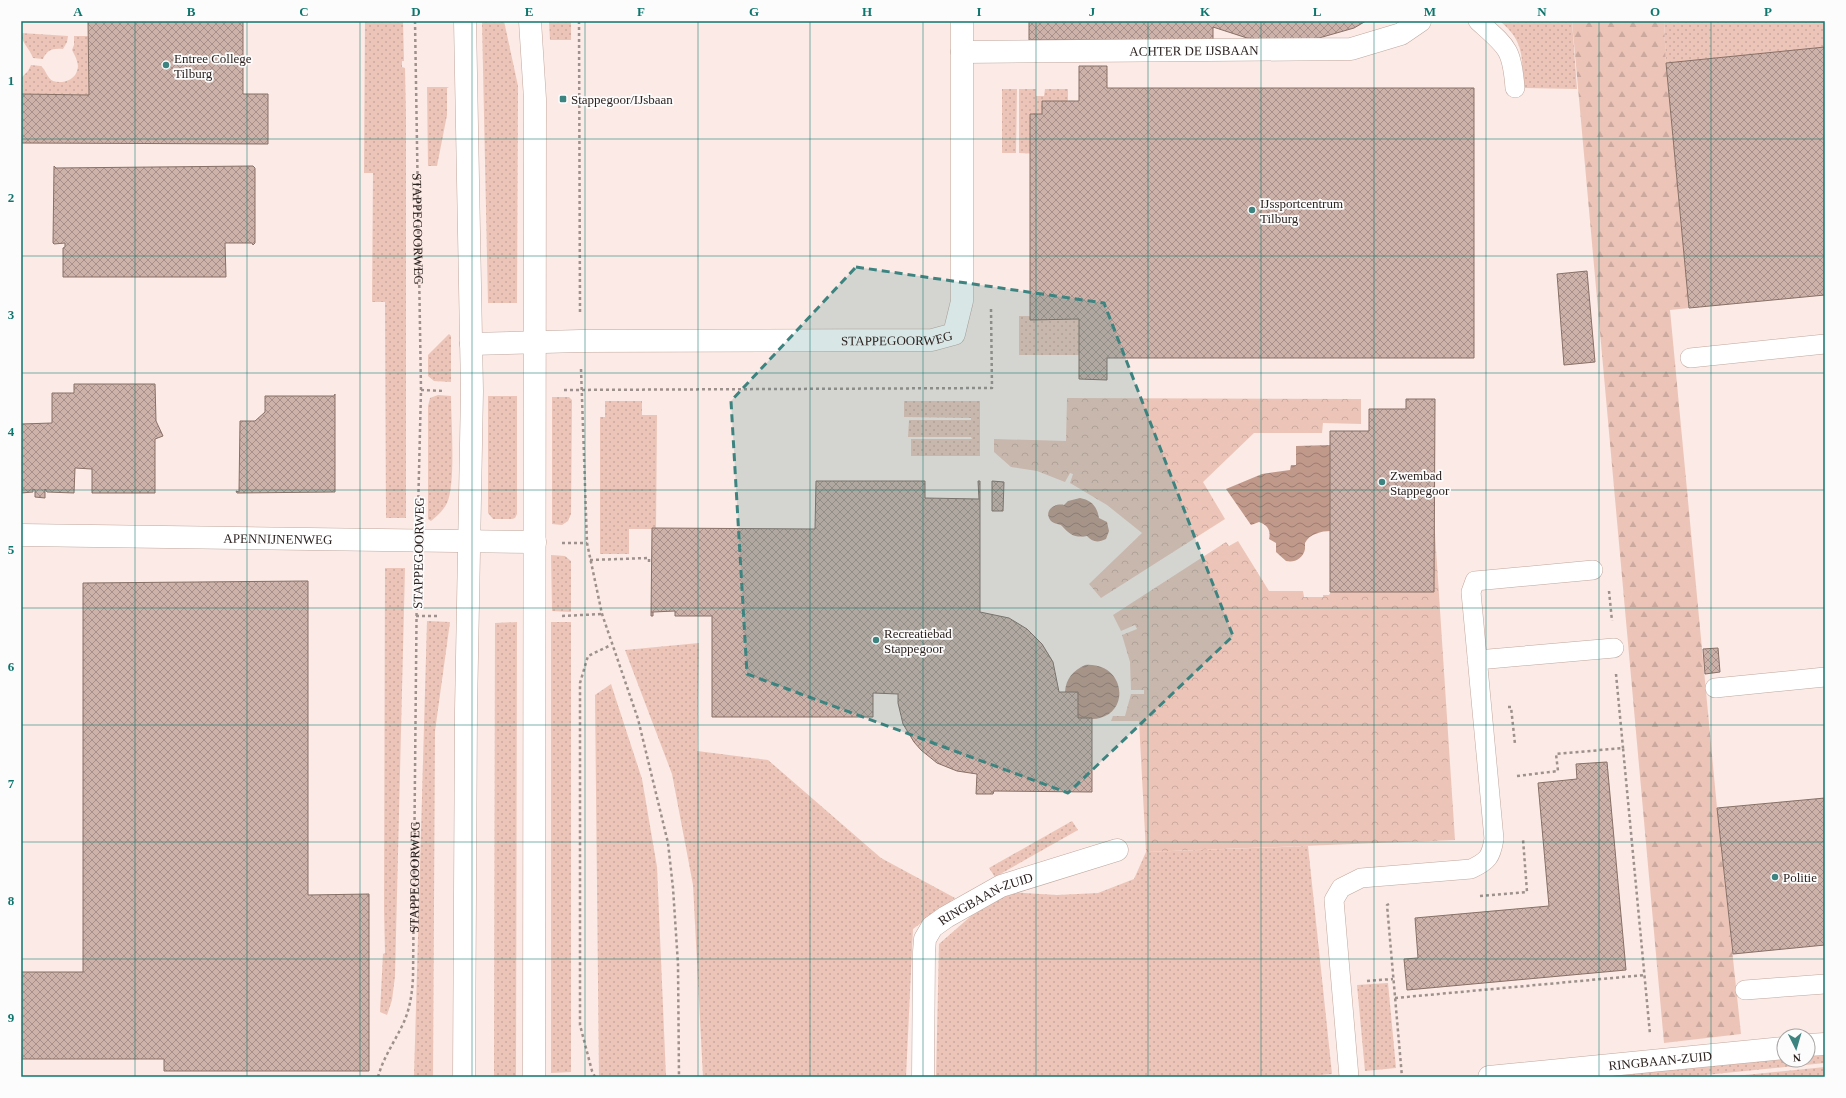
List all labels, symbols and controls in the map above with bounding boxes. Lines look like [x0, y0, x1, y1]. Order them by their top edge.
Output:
text: A [73, 4, 83, 19]
text: B [187, 4, 196, 19]
text: C [299, 4, 309, 19]
text: D [411, 4, 421, 19]
text: E [525, 4, 533, 19]
text: F [637, 4, 645, 19]
text: G [749, 4, 759, 19]
text: H [862, 4, 872, 19]
text: I [976, 4, 982, 19]
text: J [1089, 4, 1096, 19]
text: K [1200, 4, 1211, 19]
text: L [1313, 4, 1322, 19]
text: M [1424, 4, 1436, 19]
text: N [1537, 4, 1547, 19]
text: O [1650, 4, 1660, 19]
text: P [1764, 4, 1772, 19]
street label: ACHTER DE IJSBAAN [1129, 43, 1259, 59]
place label: Entree College Tilburg [174, 51, 252, 81]
marker: Entree College Tilburg [161, 60, 171, 70]
text: 1 [8, 73, 14, 88]
place label: Stappegoor/IJsbaan [571, 92, 673, 107]
marker: Stappegoor/IJsbaan [558, 94, 568, 104]
street label: STAPPEGOORWEG [409, 173, 426, 285]
text: 2 [8, 190, 14, 205]
place label: IJssportcentrum Tilburg [1260, 196, 1343, 226]
marker: IJssportcentrum Tilburg [1247, 205, 1257, 215]
text: 3 [8, 307, 15, 322]
street label: STAPPEGOORWEG [841, 328, 954, 348]
text: 4 [8, 424, 15, 439]
place label: Zwembad Stappegoor [1390, 468, 1450, 498]
marker: Zwembad Stappegoor [1377, 477, 1387, 487]
street label: STAPPEGOORWEG [410, 497, 427, 609]
street label: APENNIJNENWEG [223, 531, 333, 547]
text: 5 [8, 542, 15, 557]
place label: Recreatiebad Stappegoor [884, 626, 952, 656]
marker: Recreatiebad Stappegoor [871, 635, 881, 645]
text: 6 [8, 659, 15, 674]
text: 7 [8, 776, 15, 791]
street label: STAPPEGOORWEG [406, 821, 423, 933]
street label: RINGBAAN-ZUID [935, 870, 1035, 928]
place label: Politie [1783, 870, 1817, 885]
marker: Politie [1770, 872, 1780, 882]
text: 8 [8, 893, 15, 908]
text: 9 [8, 1010, 15, 1025]
north arrow [1776, 1028, 1816, 1068]
street label: RINGBAAN-ZUID [1608, 1048, 1713, 1073]
text: N [1792, 1052, 1801, 1064]

